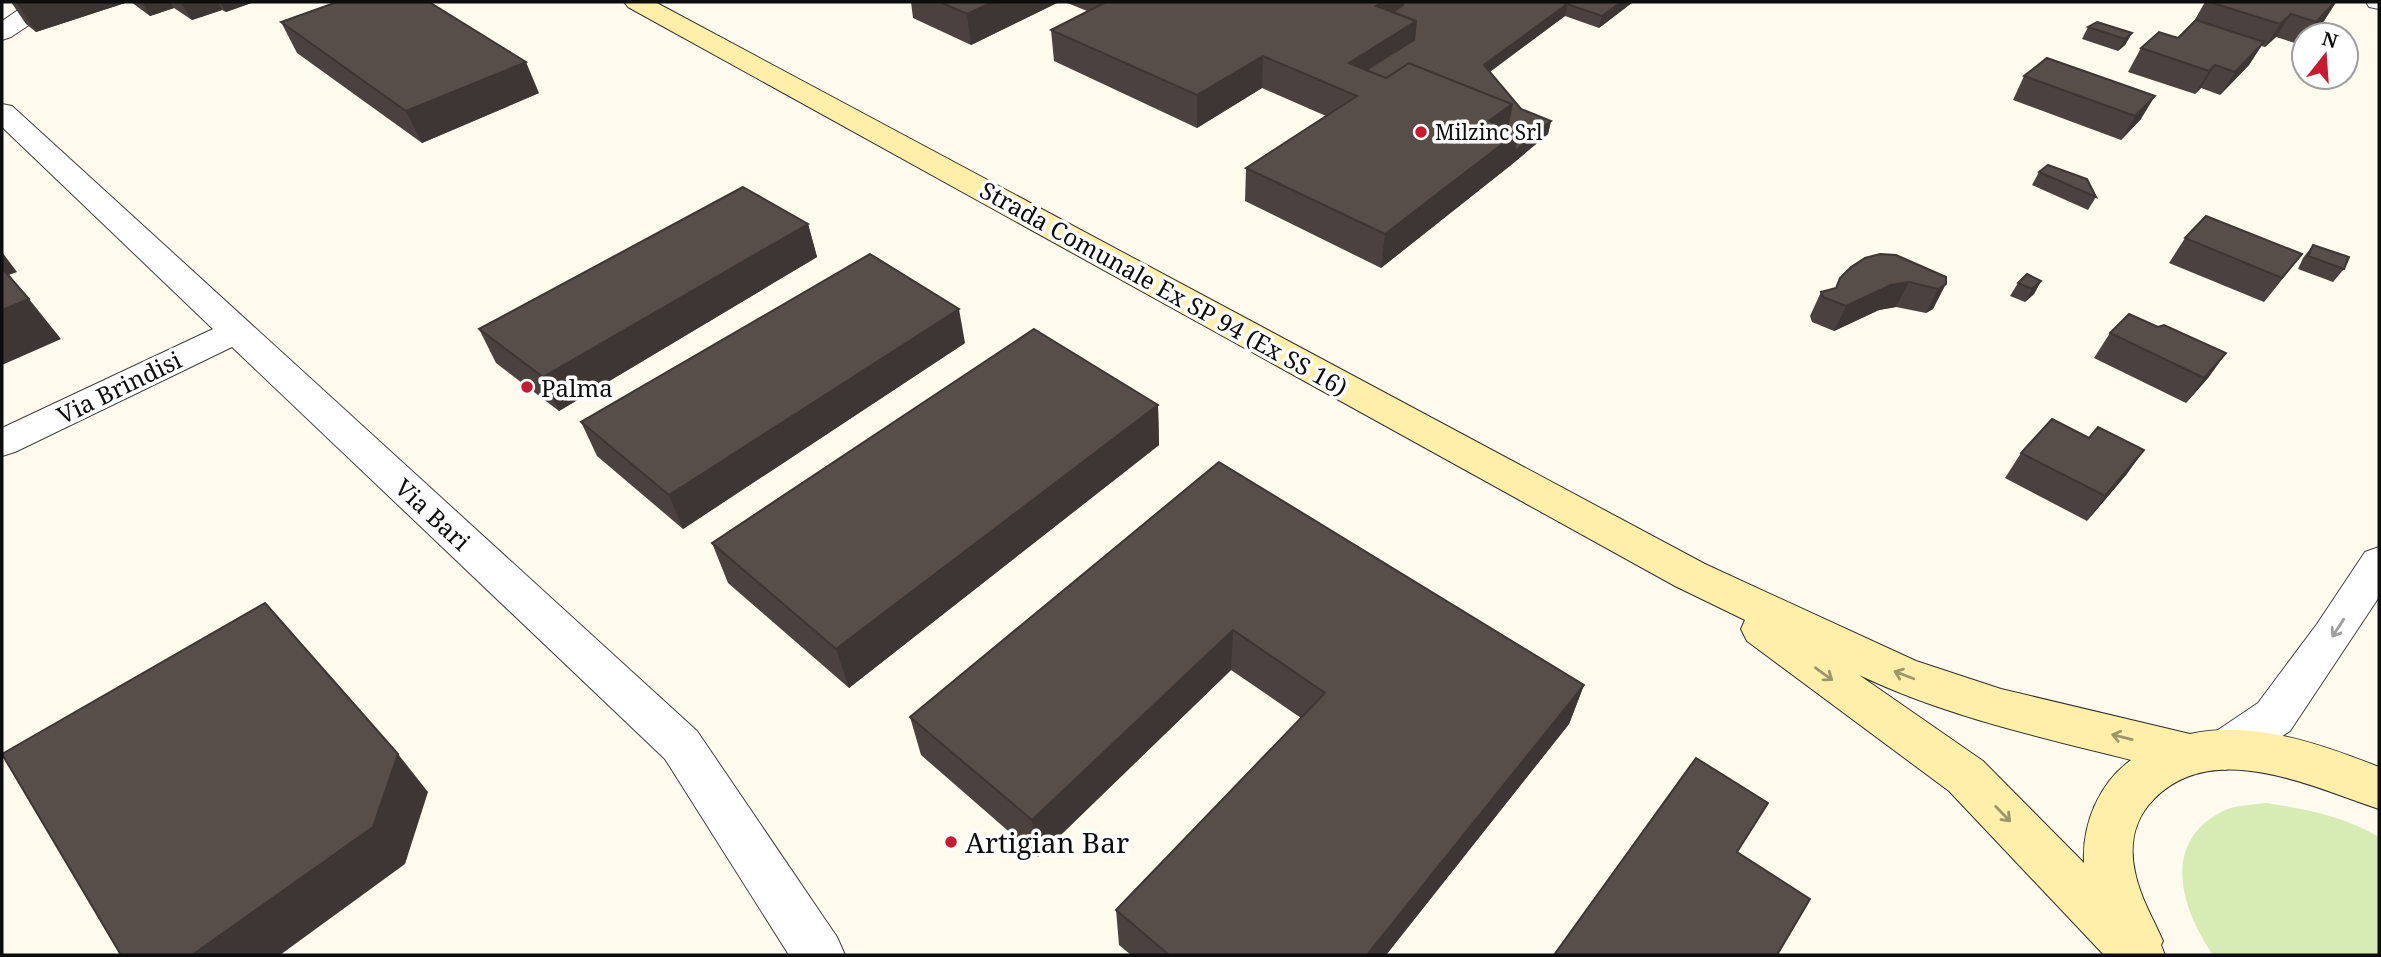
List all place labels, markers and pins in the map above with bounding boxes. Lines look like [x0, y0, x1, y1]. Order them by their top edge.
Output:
place label: Milzinc Srl [1435, 118, 1543, 146]
marker: Milzinc Srl [1413, 124, 1429, 140]
place label: Palma [541, 371, 613, 404]
marker: Palma [519, 379, 535, 395]
place label: Artigian Bar [965, 823, 1129, 861]
marker: Artigian Bar [943, 834, 959, 850]

